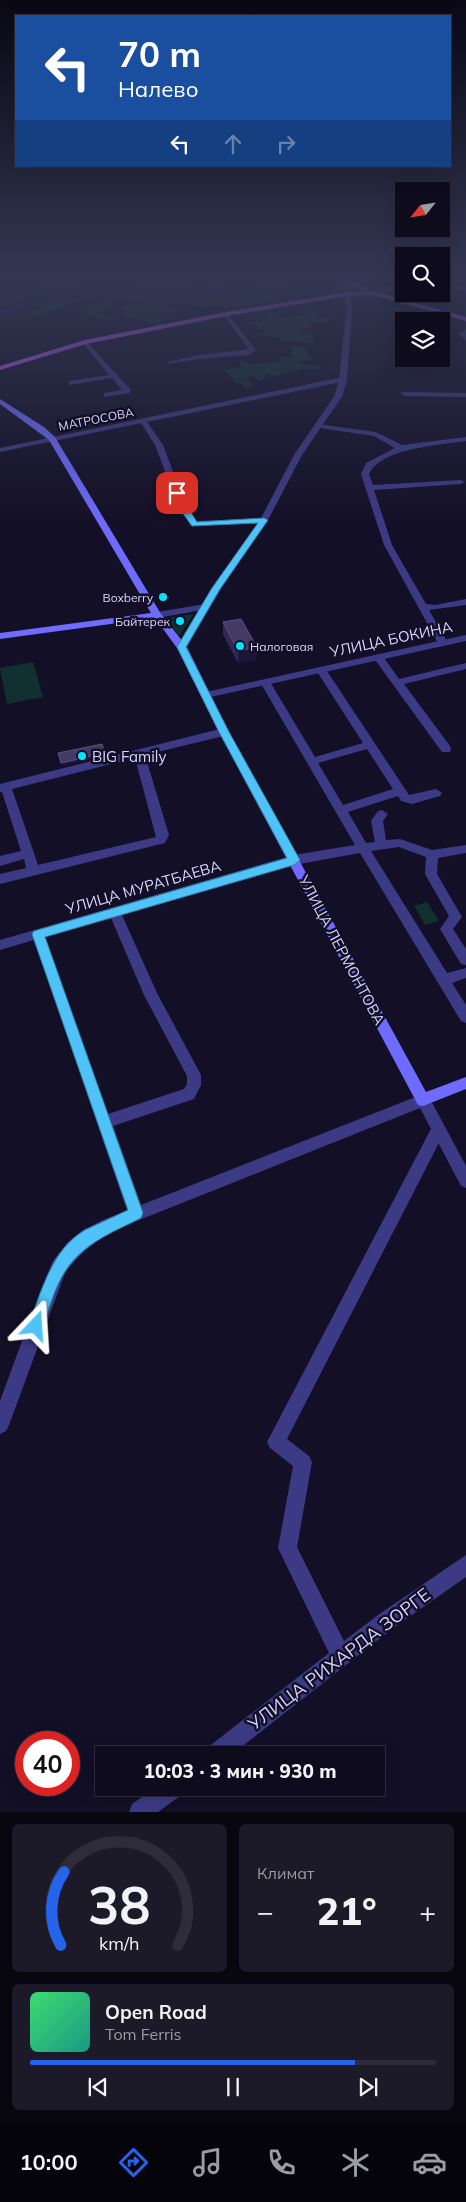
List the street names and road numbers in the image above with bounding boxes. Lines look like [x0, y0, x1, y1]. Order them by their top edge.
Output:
street label: МАТРОСОВА [57, 404, 135, 434]
street label: УЛИЦА БОКИНА [327, 617, 454, 661]
street label: УЛИЦА МУРАТБАЕВА [62, 856, 223, 919]
street label: УЛИЦА ЛЕРМОНТОВА [294, 871, 390, 1028]
street label: УЛИЦА РИХАРДА ЗОРГЕ [242, 1583, 435, 1736]

